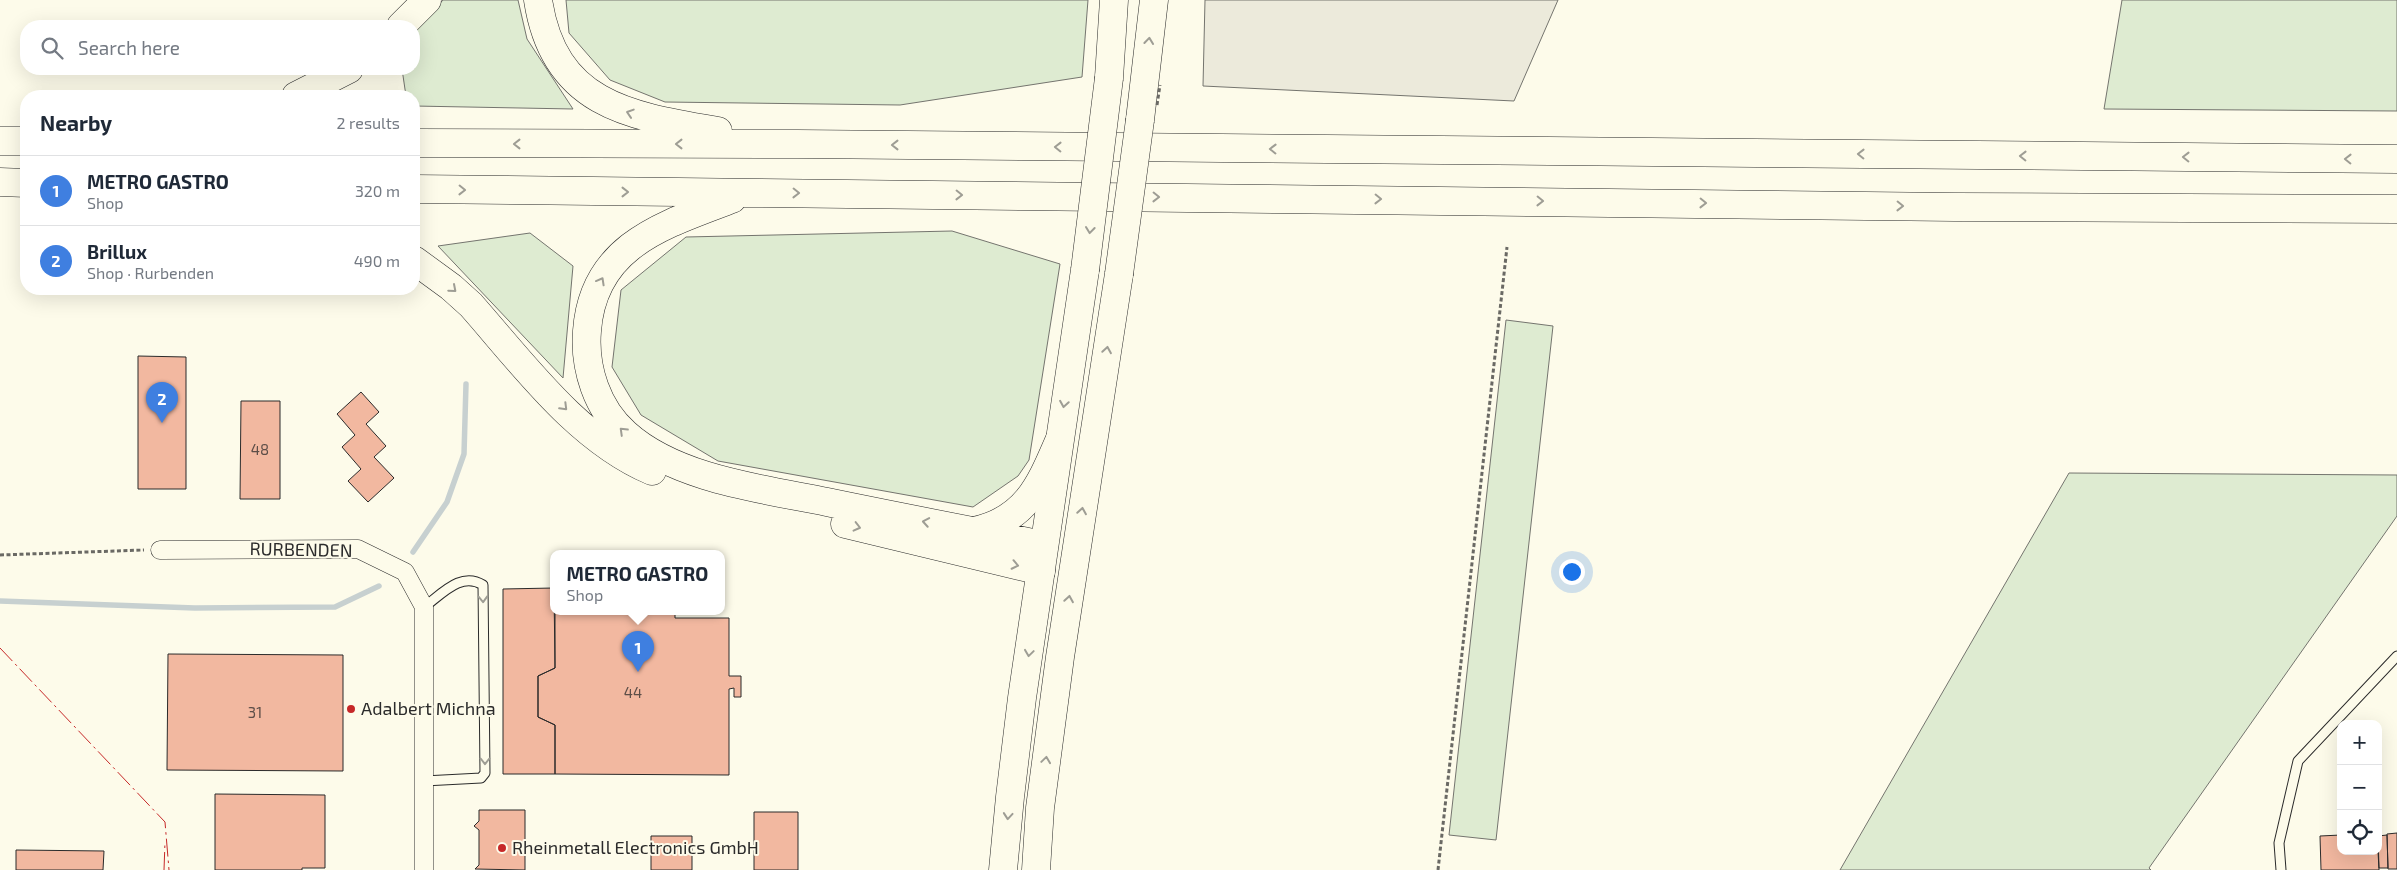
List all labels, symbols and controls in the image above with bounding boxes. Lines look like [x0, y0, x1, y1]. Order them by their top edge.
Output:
search box [20, 20, 420, 75]
icon: search [38, 34, 66, 62]
text: Search here [78, 36, 180, 59]
one-way arrow [1143, 37, 1154, 45]
one-way arrow [626, 109, 634, 119]
text: Nearby [40, 110, 112, 135]
text: 2 results [337, 113, 400, 132]
one-way arrow [512, 139, 520, 149]
one-way arrow [675, 139, 682, 149]
one-way arrow [891, 140, 899, 150]
one-way arrow [1054, 142, 1062, 152]
one-way arrow [1269, 144, 1276, 154]
one-way arrow [1857, 149, 1865, 160]
one-way arrow [2019, 151, 2027, 161]
one-way arrow [2182, 152, 2190, 163]
one-way arrow [2344, 154, 2352, 164]
text: METRO GASTRO [87, 170, 229, 193]
text: 1 [53, 181, 59, 200]
text: 320 m [355, 181, 400, 200]
one-way arrow [459, 185, 467, 195]
one-way arrow [622, 187, 629, 197]
one-way arrow [793, 188, 801, 198]
one-way arrow [956, 190, 963, 200]
one-way arrow [1153, 192, 1161, 202]
text: Shop [87, 193, 124, 212]
one-way arrow [1374, 194, 1382, 204]
one-way arrow [1536, 196, 1544, 206]
one-way arrow [1699, 198, 1707, 209]
one-way arrow [1896, 201, 1904, 211]
one-way arrow [1085, 227, 1096, 235]
text: Brillux [87, 240, 147, 263]
text: 2 [51, 251, 61, 270]
text: 490 m [354, 251, 400, 270]
text: Shop · Rurbenden [87, 263, 214, 282]
one-way arrow [595, 278, 605, 287]
one-way arrow [447, 283, 456, 292]
one-way arrow [1101, 346, 1112, 354]
pin: 2 [146, 382, 178, 423]
one-way arrow [1060, 400, 1070, 409]
one-way arrow [558, 401, 567, 410]
one-way arrow [620, 428, 629, 437]
house number: 48 [251, 440, 269, 458]
one-way arrow [1076, 506, 1087, 514]
one-way arrow [922, 518, 931, 528]
one-way arrow [852, 521, 861, 532]
street label: RURBENDEN [249, 537, 353, 561]
popup [550, 550, 725, 615]
one-way arrow [1010, 559, 1019, 570]
your location [1559, 559, 1585, 585]
text: METRO GASTRO [567, 562, 708, 585]
text: Shop [567, 585, 603, 604]
one-way arrow [1063, 594, 1073, 603]
one-way arrow [478, 595, 489, 603]
pin: 1 [622, 631, 654, 672]
one-way arrow [1024, 650, 1035, 658]
house number: 44 [624, 683, 642, 701]
place label: Adalbert Michna [361, 697, 496, 719]
house number: 31 [248, 703, 262, 721]
marker: Adalbert Michna [345, 703, 357, 715]
map controls [2337, 720, 2382, 855]
button: + [2337, 720, 2382, 765]
one-way arrow [1040, 755, 1051, 763]
one-way arrow [480, 758, 490, 765]
button: − [2337, 765, 2382, 810]
button: locate [2337, 810, 2382, 855]
one-way arrow [1003, 812, 1014, 820]
place label: Rheinmetall Electronics GmbH [512, 836, 759, 858]
marker: Rheinmetall Electronics GmbH [496, 842, 508, 854]

